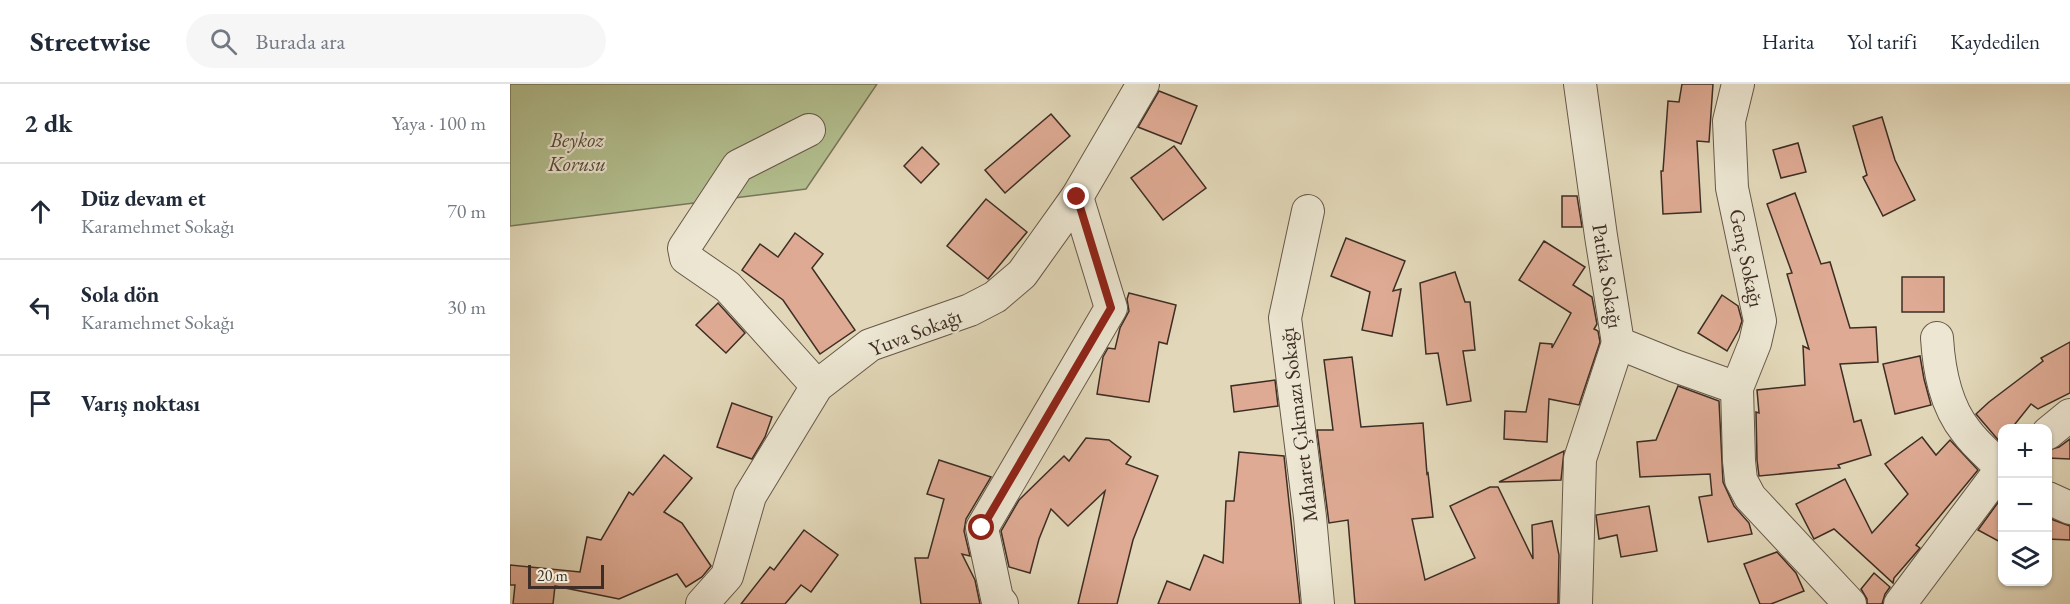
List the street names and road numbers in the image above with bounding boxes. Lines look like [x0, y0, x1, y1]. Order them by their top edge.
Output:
street label: Genç Sokağı [1723, 206, 1771, 310]
street label: Patika Sokağı [1586, 222, 1630, 330]
street label: Yuva Sokağı [865, 302, 965, 362]
street label: Maharet Çıkmazı Sokağı [1273, 326, 1323, 524]

